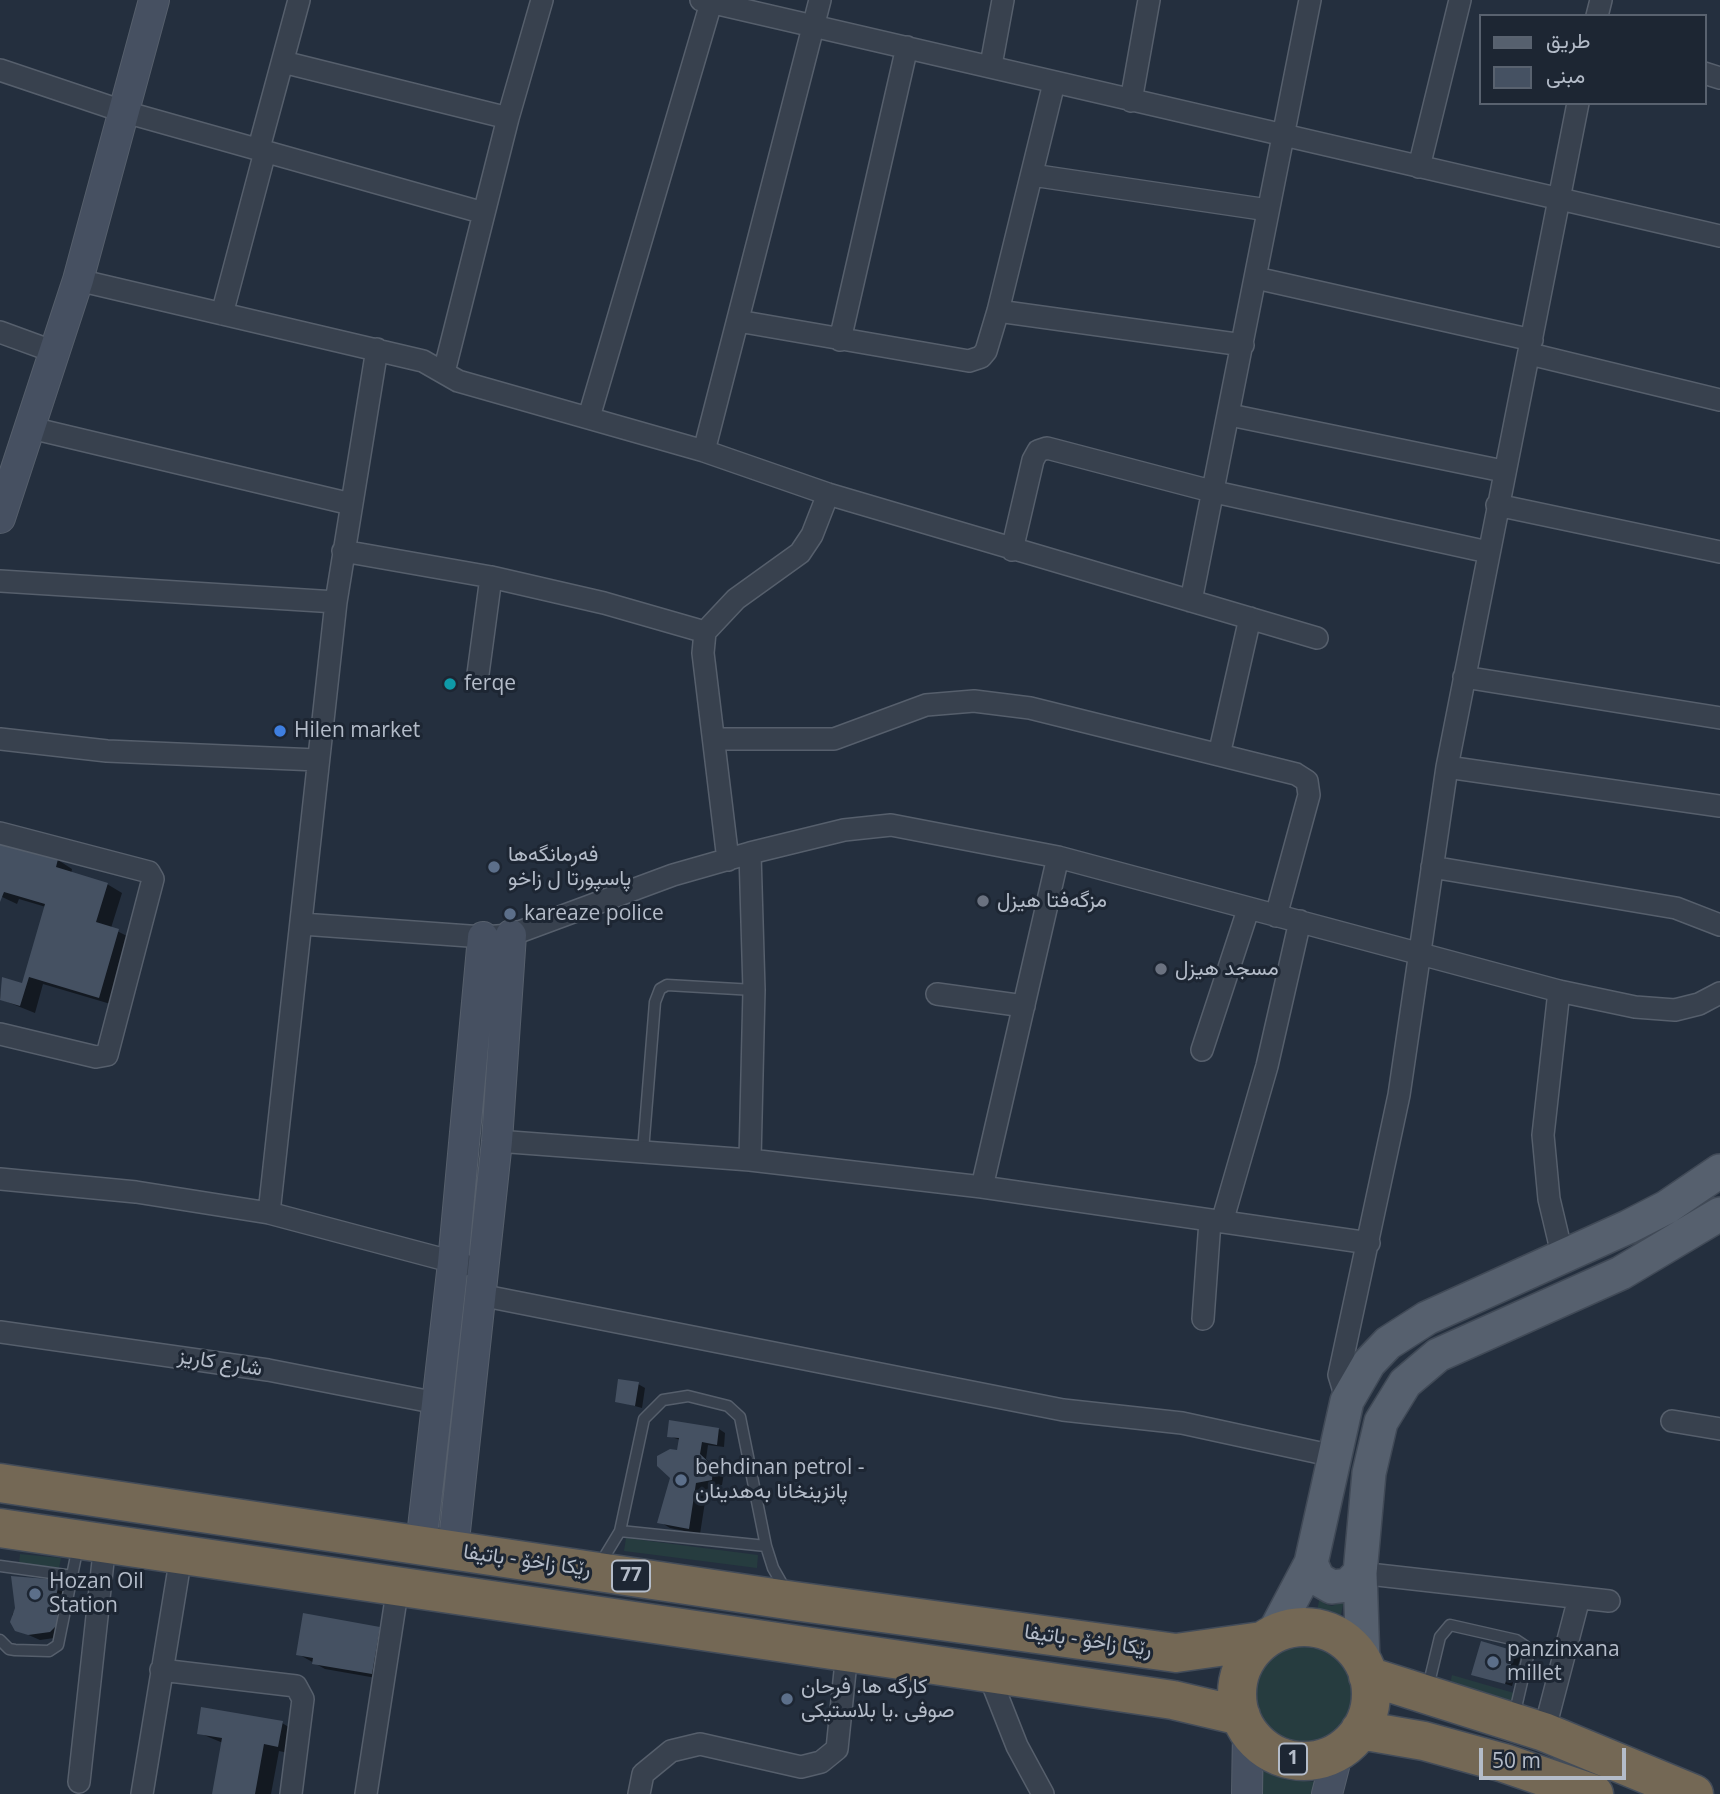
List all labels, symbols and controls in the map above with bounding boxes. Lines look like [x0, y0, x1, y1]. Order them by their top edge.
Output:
legend [1478, 14, 1706, 105]
text: طريق [1546, 26, 1591, 54]
text: مبنى [1546, 61, 1585, 89]
place label: ferqe [464, 671, 516, 697]
marker: ferqe [442, 676, 458, 692]
place label: Hilen market [294, 718, 420, 744]
marker: Hilen market [272, 723, 288, 739]
place label: فەرمانگەها پاسپورتا ل زاخو [508, 842, 631, 892]
marker: فەرمانگەها پاسپورتا ل زاخو [486, 859, 502, 875]
place label: مزگەفتا هیزل [997, 888, 1107, 914]
marker: مزگەفتا هیزل [975, 893, 991, 909]
place label: kareaze police [524, 901, 664, 927]
marker: kareaze police [502, 906, 518, 922]
place label: مسجد هيزل [1175, 956, 1279, 982]
marker: مسجد هيزل [1153, 961, 1169, 977]
street label: شارع كاريز [176, 1344, 264, 1382]
place label: behdinan petrol - پانزینخانا بەهدینان [695, 1455, 864, 1505]
marker: behdinan petrol - پانزینخانا بەهدینان [673, 1472, 689, 1488]
street label: رێکا زاخۆ - باتیفا [461, 1540, 593, 1582]
road number: 77 [612, 1560, 650, 1592]
place label: Hozan Oil Station [49, 1569, 144, 1619]
marker: Hozan Oil Station [27, 1586, 43, 1602]
street label: رێکا زاخۆ - باتیفا [1022, 1620, 1154, 1662]
place label: panzinxana millet [1507, 1637, 1620, 1687]
marker: panzinxana millet [1485, 1654, 1501, 1670]
place label: کارگه ها. فرحان صوفی .یا بلاستیکی [801, 1674, 955, 1724]
marker: کارگه ها. فرحان صوفی .یا بلاستیکی [779, 1691, 795, 1707]
scale bar [1482, 1734, 1629, 1778]
road number: 1 [1279, 1744, 1307, 1774]
text: 50 m [1492, 1746, 1541, 1774]

